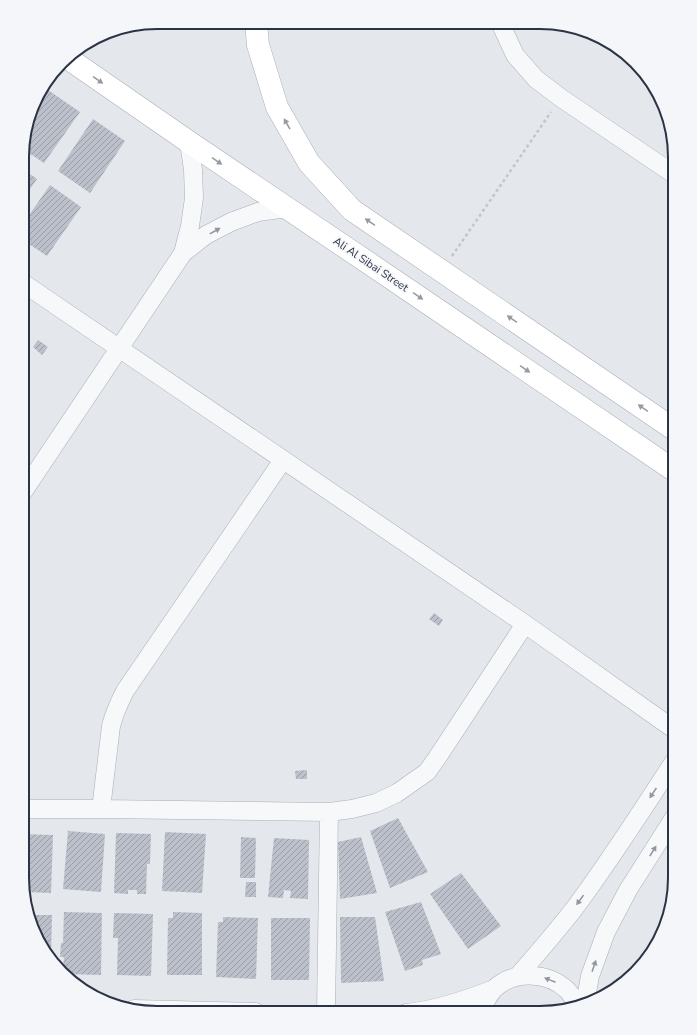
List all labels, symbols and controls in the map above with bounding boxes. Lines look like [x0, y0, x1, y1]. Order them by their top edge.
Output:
one-way arrow [93, 76, 104, 84]
one-way arrow [283, 119, 290, 130]
one-way arrow [212, 157, 222, 165]
one-way arrow [365, 218, 375, 226]
one-way arrow [209, 227, 221, 234]
street label: Ali Al Sibai Street [330, 234, 411, 295]
one-way arrow [413, 292, 423, 300]
one-way arrow [507, 315, 517, 323]
one-way arrow [520, 365, 531, 373]
one-way arrow [637, 404, 648, 412]
one-way arrow [649, 788, 657, 798]
one-way arrow [649, 846, 657, 856]
one-way arrow [576, 895, 584, 906]
one-way arrow [591, 960, 597, 972]
one-way arrow [543, 977, 555, 983]

